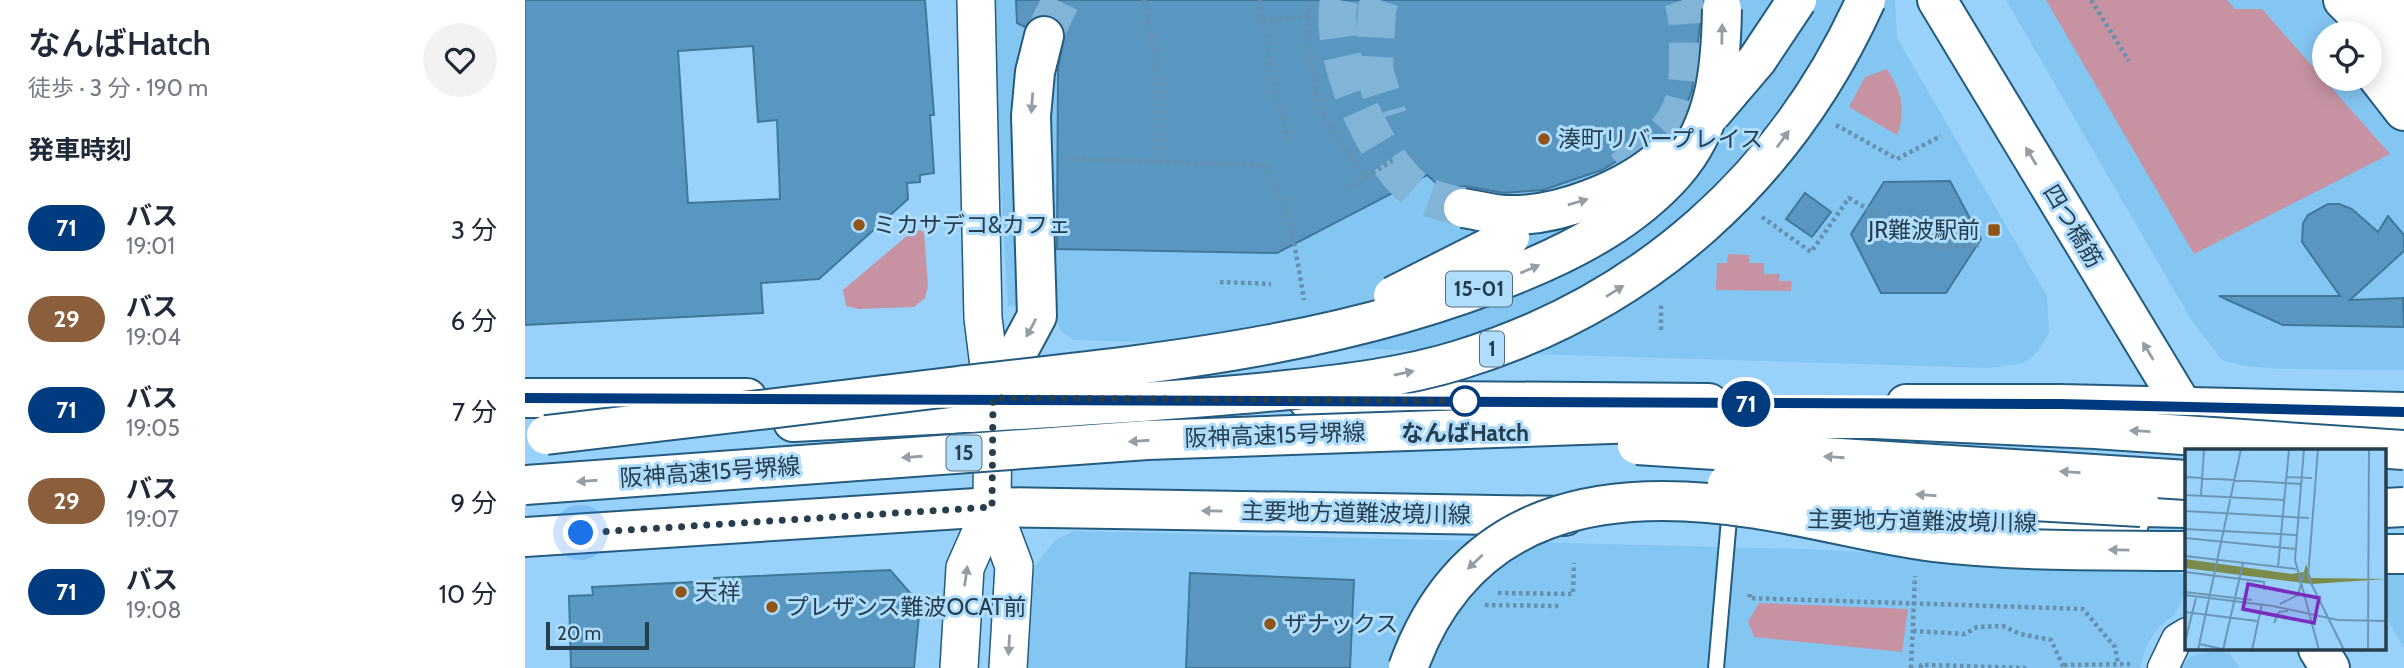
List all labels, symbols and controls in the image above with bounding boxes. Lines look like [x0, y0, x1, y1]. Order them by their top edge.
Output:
map controls [2312, 21, 2382, 91]
button: locate [2312, 21, 2382, 91]
text: なんばHatch [28, 23, 211, 63]
button: heart [423, 23, 497, 97]
one-way arrow [1716, 23, 1727, 45]
text: 徒歩 · 3 分 · 190 m [28, 74, 208, 102]
one-way arrow [1026, 92, 1037, 114]
place label: 湊町リバープレイス [1558, 125, 1763, 153]
one-way arrow [1775, 130, 1789, 148]
marker: 湊町リバープレイス [1536, 131, 1552, 147]
text: 発車時刻 [28, 134, 132, 166]
one-way arrow [2025, 147, 2037, 166]
street label: 四つ橋筋 [2037, 179, 2109, 273]
one-way arrow [1568, 196, 1589, 206]
text: バス [126, 200, 178, 232]
place label: ミカサデコ&カフェ [873, 211, 1071, 239]
text: 71 [56, 213, 77, 242]
text: 3 分 [451, 214, 497, 246]
place label: JR難波駅前 [1867, 216, 1980, 244]
marker: ミカサデコ&カフェ [851, 217, 867, 233]
marker: JR難波駅前 [1986, 222, 2002, 238]
text: 19:01 [126, 232, 175, 260]
one-way arrow [1520, 263, 1541, 274]
road number: 15-01 [1446, 272, 1512, 306]
one-way arrow [1605, 284, 1625, 297]
text: バス [126, 291, 178, 323]
text: 29 [53, 304, 80, 333]
text: 6 分 [450, 305, 497, 337]
one-way arrow [1025, 319, 1037, 338]
text: 19:04 [126, 323, 181, 351]
road number: 1 [1480, 332, 1504, 366]
one-way arrow [2142, 341, 2155, 360]
one-way arrow [1393, 367, 1415, 378]
line badge: 71 [1715, 381, 1777, 427]
text: バス [126, 382, 178, 414]
marker: なんばHatch [1450, 386, 1480, 416]
text: 71 [1735, 389, 1757, 418]
text: 71 [56, 395, 77, 424]
text: 7 分 [452, 396, 497, 428]
text: 19:05 [126, 414, 180, 442]
street label: 阪神高速15号堺線 [1184, 418, 1366, 452]
place label: なんばHatch [1401, 419, 1529, 447]
one-way arrow [2129, 426, 2151, 437]
road number: 15 [947, 435, 982, 470]
one-way arrow [1128, 435, 1150, 446]
inset map [2185, 449, 2387, 650]
one-way arrow [1822, 451, 1844, 462]
street label: 阪神高速15号堺線 [619, 452, 801, 492]
one-way arrow [901, 452, 923, 463]
one-way arrow [2059, 466, 2081, 477]
text: バス [126, 473, 178, 505]
one-way arrow [576, 476, 598, 487]
text: 29 [53, 486, 80, 515]
text: 9 分 [450, 487, 497, 519]
one-way arrow [1915, 489, 1937, 500]
street label: 主要地方道難波境川線 [1241, 497, 1471, 529]
text: 19:07 [126, 505, 179, 533]
one-way arrow [1201, 505, 1223, 516]
street label: 主要地方道難波境川線 [1807, 505, 2037, 537]
your location [563, 515, 598, 550]
one-way arrow [2108, 544, 2130, 556]
one-way arrow [1467, 554, 1484, 570]
text: バス [126, 564, 178, 596]
one-way arrow [960, 565, 971, 587]
text: 71 [56, 577, 77, 606]
text: 10 分 [439, 578, 497, 610]
place label: 天祥 [695, 578, 741, 606]
marker: 天祥 [673, 584, 689, 600]
place label: プレザンス難波OCAT前 [786, 593, 1027, 621]
text: 19:08 [126, 596, 181, 624]
marker: プレザンス難波OCAT前 [764, 599, 780, 615]
place label: ザナックス [1284, 610, 1398, 638]
marker: ザナックス [1262, 616, 1278, 632]
scale bar [546, 619, 649, 651]
text: 20 m [557, 622, 601, 645]
one-way arrow [1003, 634, 1014, 656]

